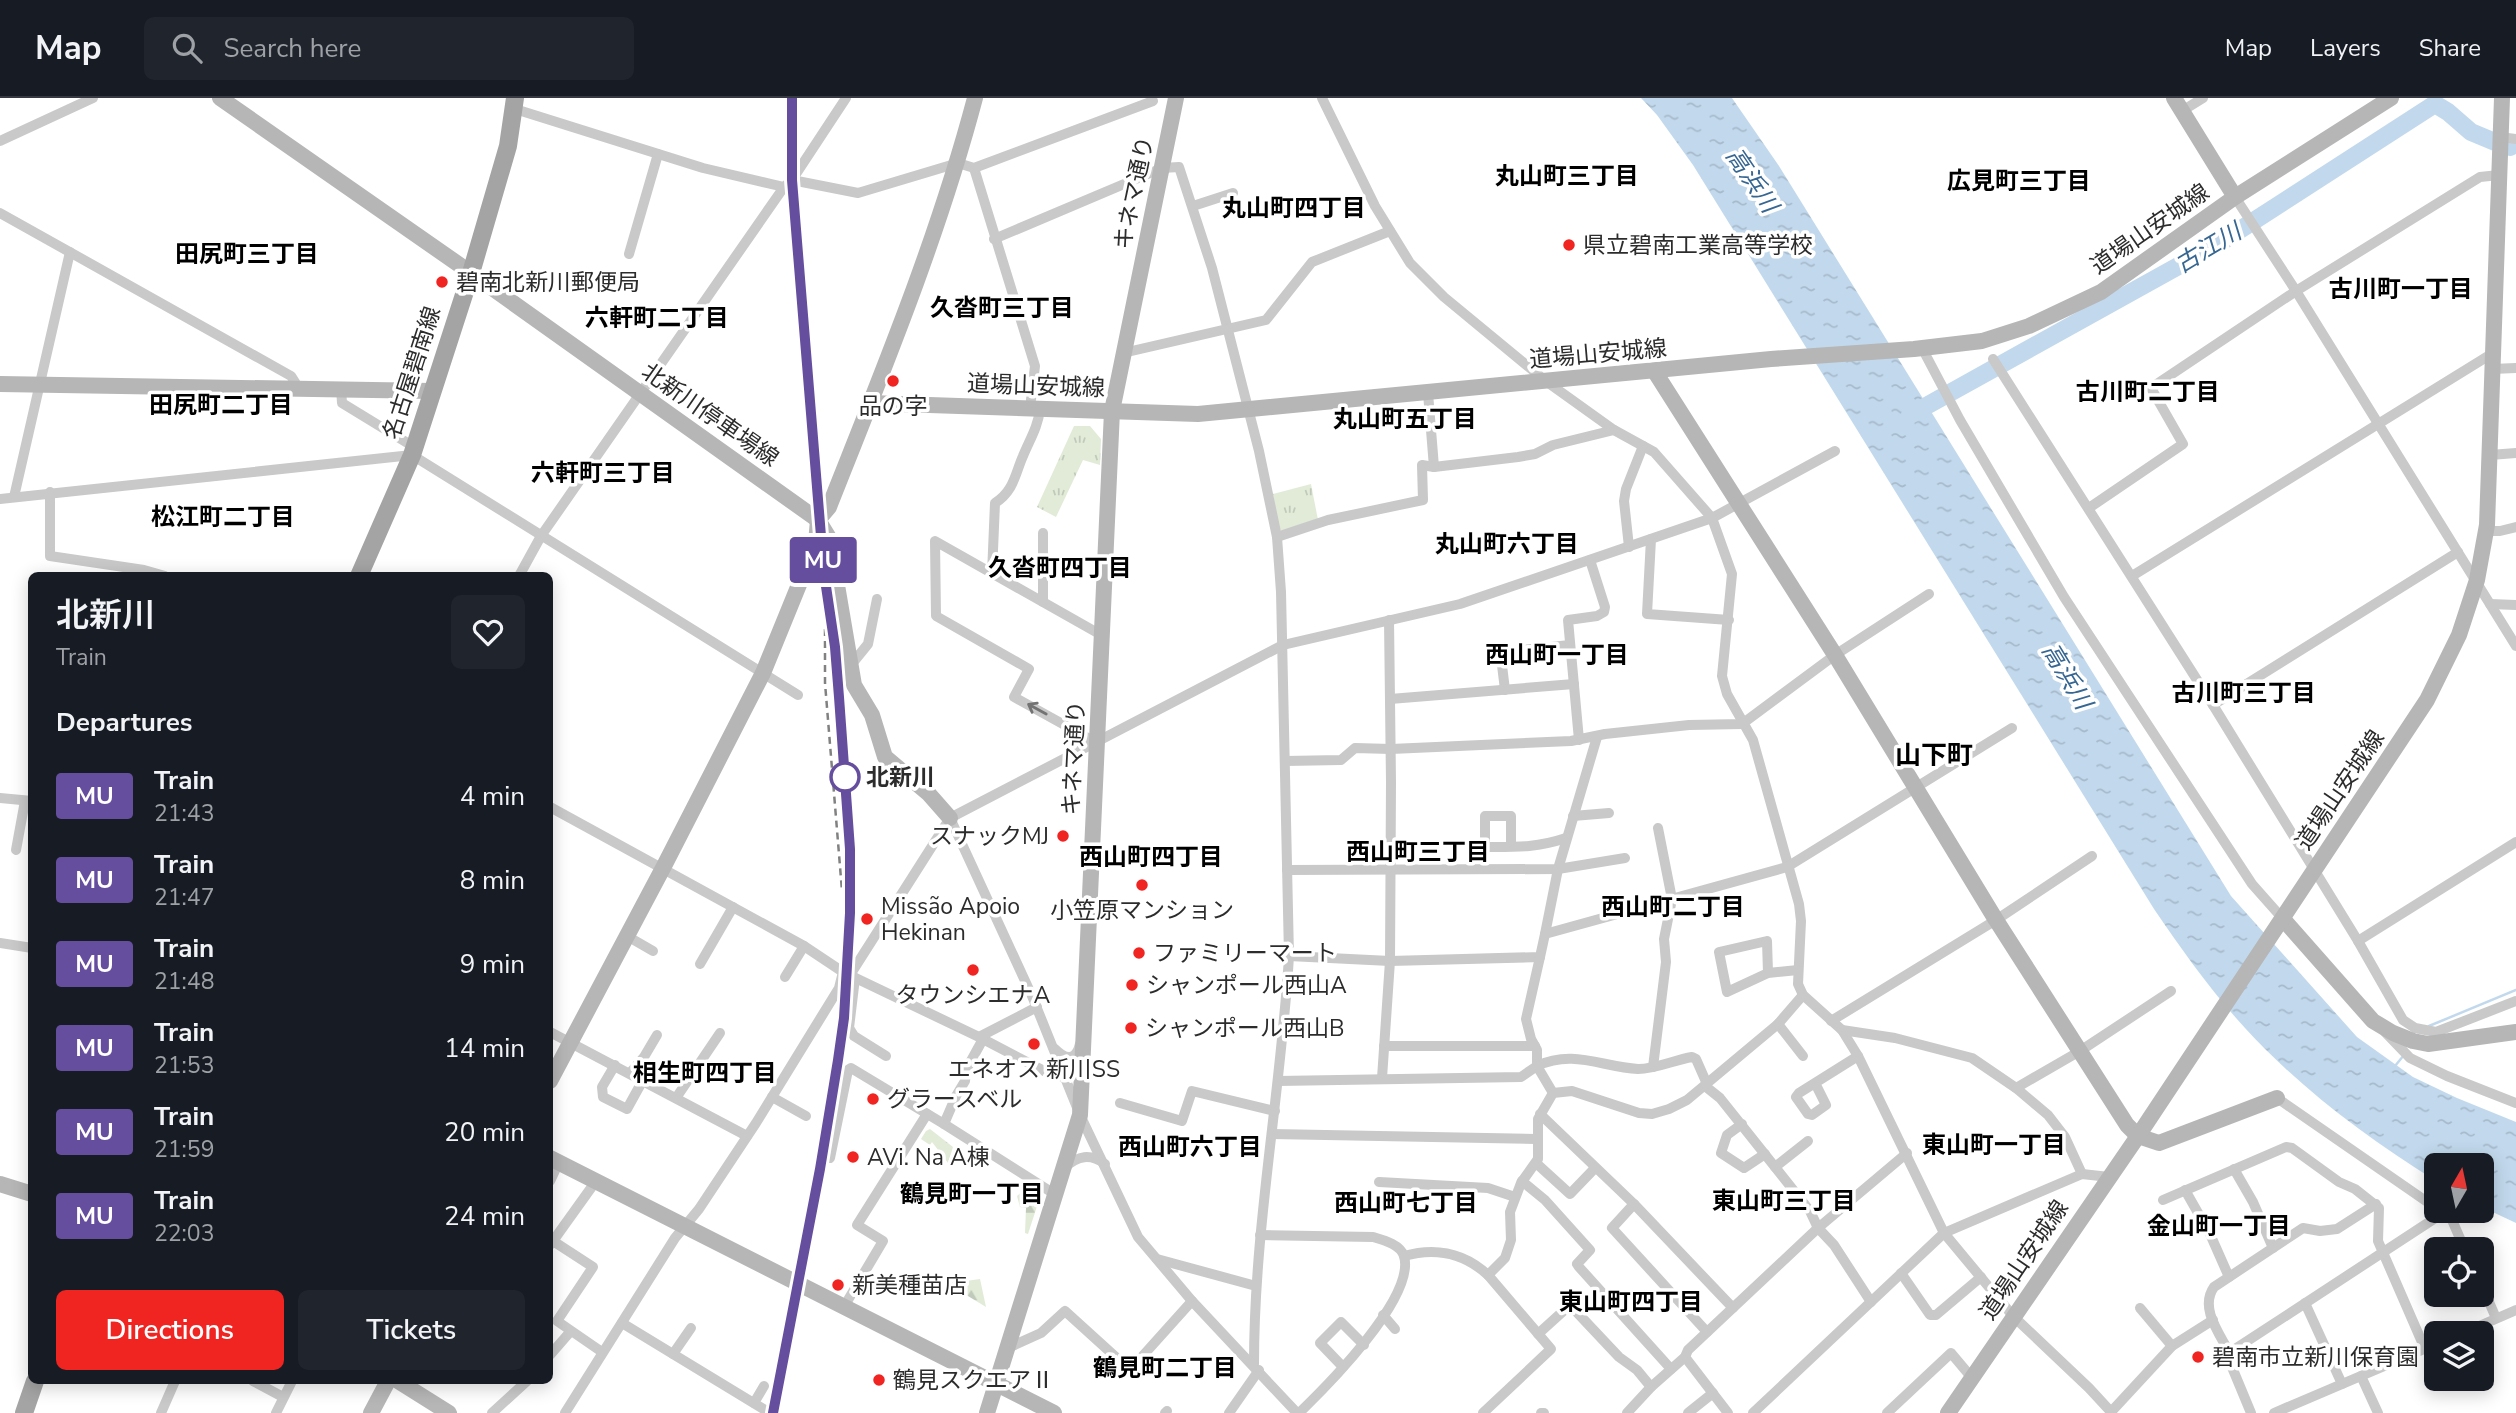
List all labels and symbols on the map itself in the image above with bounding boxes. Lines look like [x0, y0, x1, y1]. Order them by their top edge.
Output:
street label: キネマ通り [1107, 134, 1161, 252]
water label: 高浜川 [1719, 141, 1787, 221]
district label: 丸山町三丁目 [1495, 160, 1639, 192]
district label: 広見町三丁目 [1947, 165, 2091, 197]
street label: 道場山安城線 [2085, 177, 2215, 281]
district label: 丸山町四丁目 [1222, 192, 1366, 224]
water label: 古江川 [2169, 214, 2250, 280]
place label: 県立碧南工業高等学校 [1583, 230, 1813, 261]
marker: 県立碧南工業高等学校 [1561, 237, 1577, 253]
district label: 田尻町三丁目 [175, 238, 319, 270]
place label: 碧南北新川郵便局 [456, 267, 640, 298]
district label: 古川町一丁目 [2329, 273, 2473, 305]
marker: 碧南北新川郵便局 [434, 274, 450, 290]
district label: 久沓町三丁目 [930, 292, 1074, 324]
district label: 六軒町二丁目 [585, 302, 729, 334]
street label: 名古屋碧南線 [376, 303, 448, 443]
street label: 道場山安城線 [1528, 333, 1668, 375]
street label: 北新川停車場線 [635, 356, 785, 474]
street label: 道場山安城線 [967, 368, 1105, 404]
marker: 品の字 [885, 373, 901, 389]
district label: 古川町二丁目 [2076, 376, 2220, 408]
district label: 田尻町二丁目 [149, 389, 293, 421]
place label: 品の字 [859, 391, 928, 422]
district label: 丸山町五丁目 [1333, 403, 1477, 435]
district label: 六軒町三丁目 [531, 457, 675, 489]
district label: 松江町二丁目 [151, 501, 295, 533]
district label: 丸山町六丁目 [1435, 528, 1579, 560]
line badge: MU [792, 537, 854, 583]
district label: 久沓町四丁目 [988, 552, 1132, 584]
water label: 高浜川 [2035, 637, 2101, 718]
district label: 西山町一丁目 [1485, 639, 1629, 671]
district label: 古川町三丁目 [2172, 677, 2316, 709]
street label: キネマ通り [1056, 700, 1092, 816]
one-way arrow [1028, 702, 1048, 716]
street label: 道場山安城線 [2289, 724, 2391, 856]
district label: 山下町 [1895, 738, 1973, 773]
marker: 北新川 [830, 762, 860, 792]
place label: 北新川 [866, 762, 935, 793]
place label: スナックMJ [930, 821, 1049, 852]
marker: スナックMJ [1055, 828, 1071, 844]
district label: 西山町三丁目 [1346, 836, 1490, 868]
district label: 西山町四丁目 [1079, 841, 1223, 873]
marker: 小笠原マンション [1134, 877, 1150, 893]
place label: Missão Apoio Hekinan [881, 891, 1020, 948]
district label: 西山町二丁目 [1601, 891, 1745, 923]
place label: 小笠原マンション [1050, 895, 1234, 926]
marker: Missão Apoio Hekinan [859, 911, 875, 927]
place label: ファミリーマート [1153, 938, 1337, 969]
marker: ファミリーマート [1131, 945, 1147, 961]
marker: タウンシエナA [965, 962, 981, 978]
place label: シャンポール西山A [1146, 970, 1347, 1001]
marker: シャンポール西山A [1124, 977, 1140, 993]
place label: タウンシエナA [896, 980, 1051, 1011]
place label: シャンポール西山B [1145, 1013, 1345, 1044]
marker: シャンポール西山B [1123, 1020, 1139, 1036]
marker: エネオス 新川SS [1026, 1036, 1042, 1052]
place label: エネオス 新川SS [948, 1054, 1120, 1085]
district label: 相生町四丁目 [633, 1057, 777, 1089]
place label: グラースベル [887, 1084, 1022, 1115]
marker: グラースベル [865, 1091, 881, 1107]
district label: 東山町一丁目 [1922, 1129, 2066, 1161]
district label: 西山町六丁目 [1118, 1131, 1262, 1163]
place label: AVi. Na A棟 [867, 1142, 990, 1173]
marker: AVi. Na A棟 [845, 1149, 861, 1165]
north arrow [2424, 1153, 2494, 1223]
district label: 鶴見町一丁目 [900, 1178, 1044, 1210]
district label: 東山町三丁目 [1712, 1185, 1856, 1217]
district label: 西山町七丁目 [1334, 1187, 1478, 1219]
street label: 道場山安城線 [1973, 1194, 2075, 1326]
district label: 金山町一丁目 [2147, 1210, 2291, 1242]
place label: 新美種苗店 [852, 1270, 967, 1301]
marker: 新美種苗店 [830, 1277, 846, 1293]
district label: 東山町四丁目 [1559, 1286, 1703, 1318]
place label: 碧南市立新川保育園 [2212, 1342, 2419, 1373]
marker: 碧南市立新川保育園 [2190, 1349, 2206, 1365]
district label: 鶴見町二丁目 [1093, 1352, 1237, 1384]
place label: 鶴見スクエアⅡ [893, 1365, 1054, 1396]
marker: 鶴見スクエアⅡ [871, 1372, 887, 1388]

